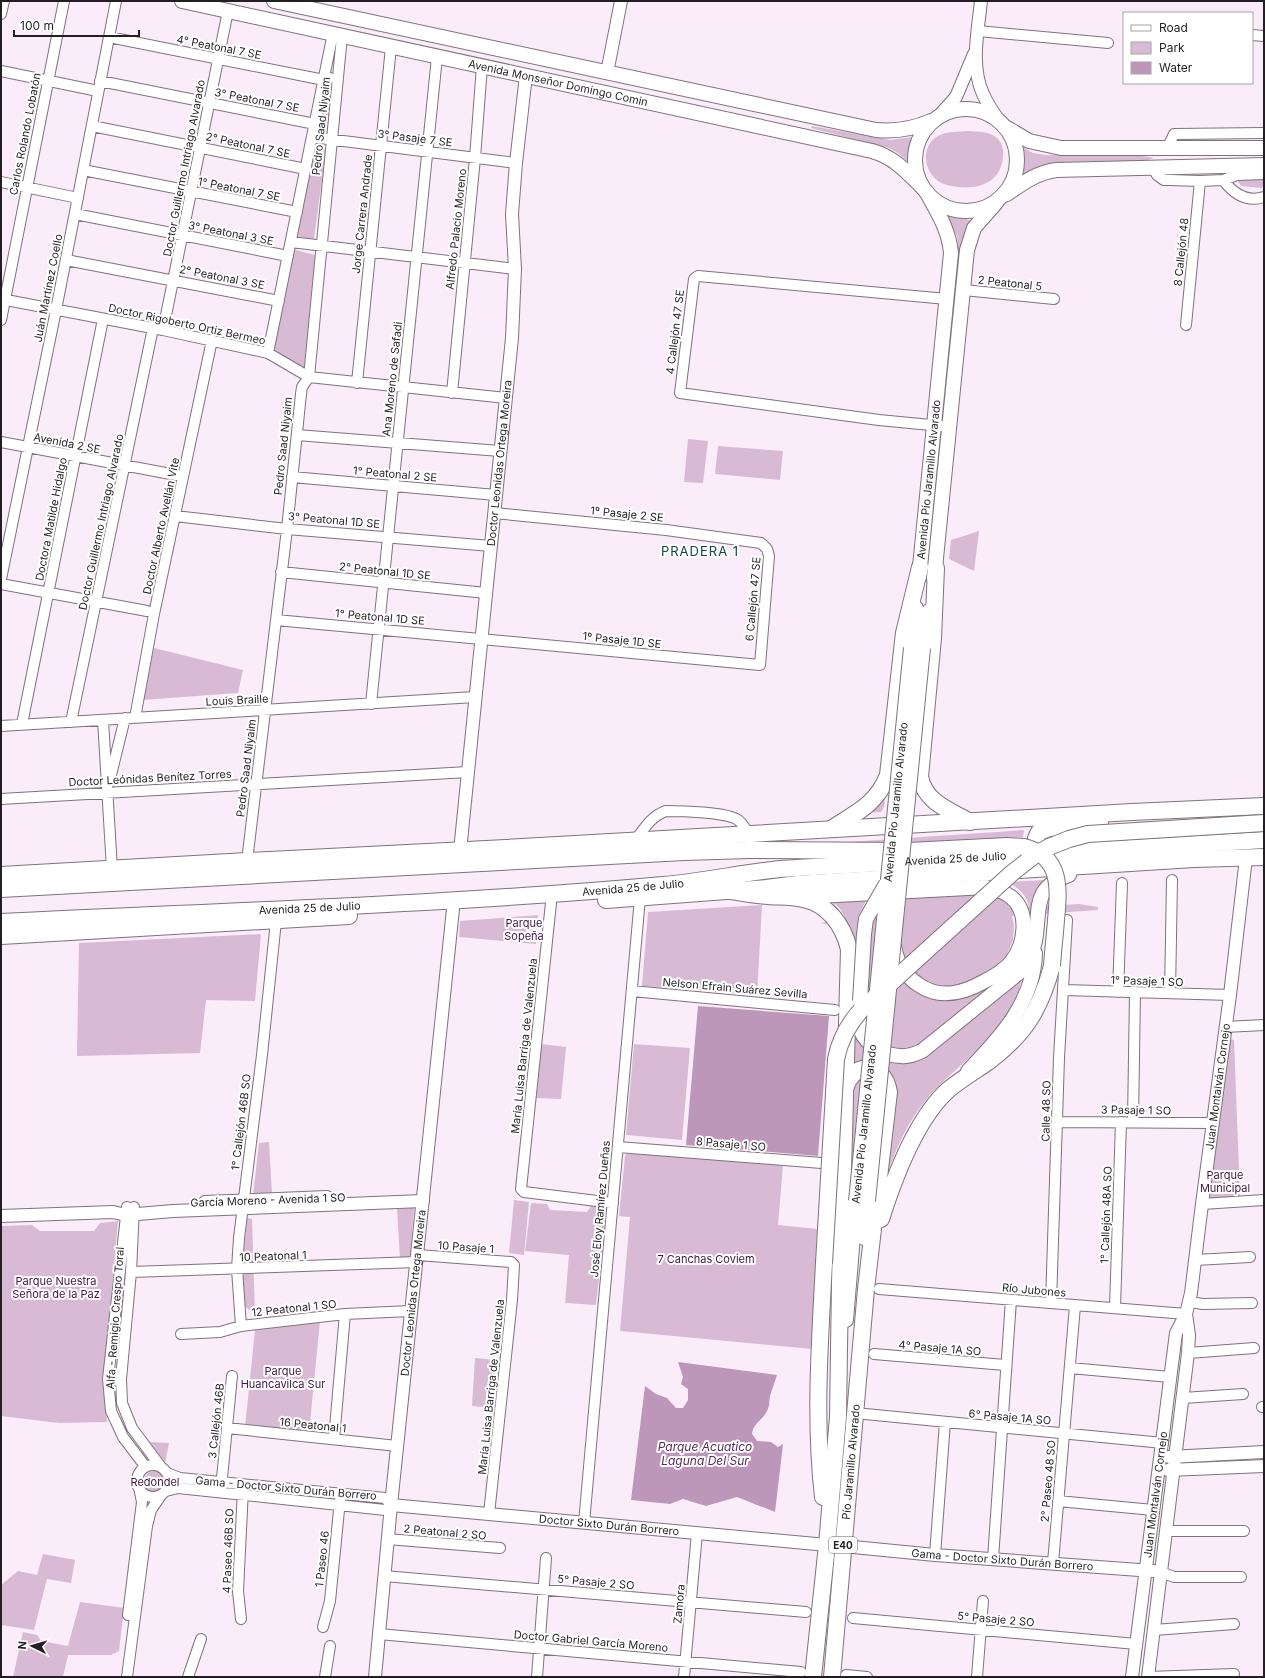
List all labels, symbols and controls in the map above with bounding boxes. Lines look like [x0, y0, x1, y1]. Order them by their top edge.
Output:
scale bar [14, 12, 139, 38]
legend [1123, 12, 1253, 84]
text: 100 m [20, 18, 54, 33]
text: Road [1159, 20, 1188, 35]
street label: 4° Peatonal 7 SE [175, 32, 263, 62]
text: Park [1159, 40, 1185, 55]
street label: Avenida Monseñor Domingo Comin [467, 56, 649, 109]
text: Water [1159, 60, 1193, 75]
street label: Carlos Rolando Lobatón [6, 72, 44, 196]
street label: Pedro Saad Niyaim [309, 76, 333, 176]
street label: Doctor Guillermo Intriago Alvarado [160, 78, 208, 258]
street label: 3° Peatonal 7 SE [213, 85, 301, 115]
street label: 3° Pasaje 7 SE [377, 126, 453, 150]
street label: 2° Peatonal 7 SE [204, 129, 292, 161]
street label: Jorge Carrera Andrade [349, 154, 375, 274]
street label: Alfredo Palacio Moreno [443, 167, 469, 290]
street label: 1° Peatonal 7 SE [197, 174, 281, 204]
street label: 8 Callejón 48 [1170, 217, 1192, 287]
street label: 3° Peatonal 3 SE [187, 218, 275, 248]
street label: Juán Martínez Coello [31, 232, 65, 343]
street label: 2° Peatonal 3 SE [178, 262, 266, 292]
street label: 2 Peatonal 5 [977, 273, 1043, 293]
street label: 4 Callejón 47 SE [663, 289, 687, 375]
street label: Doctor Rigoberto Ortiz Bermeo [107, 300, 267, 348]
street label: Ana Moreno de Safadi [379, 321, 405, 437]
street label: Doctor Leonidas Ortega Moreira [484, 379, 515, 547]
street label: Pedro Saad Niyaim [271, 396, 295, 496]
street label: Avenida Pío Jaramillo Alvarado [914, 399, 944, 560]
street label: Avenida 2 SE [32, 430, 102, 456]
street label: Doctor Guillermo Intriago Alvarado [75, 432, 127, 611]
street label: Doctora Matilde Hidalgo [32, 456, 70, 582]
street label: Doctor Alberto Avellán Vite [140, 456, 182, 596]
street label: 1° Peatonal 2 SE [352, 463, 438, 485]
street label: 1º Pasaje 2 SE [590, 503, 664, 525]
street label: 3° Peatonal 1D SE [288, 509, 380, 531]
district label: PRADERA 1 [661, 543, 739, 559]
street label: 6 Callejón 47 SE [742, 556, 764, 642]
street label: 2° Peatonal 1D SE [338, 559, 432, 583]
street label: 1° Peatonal 1D SE [335, 606, 425, 628]
street label: 1º Pasaje 1D SE [582, 629, 662, 651]
street label: Louis Braille [205, 691, 269, 709]
street label: Pedro Saad Niyaim [233, 718, 259, 818]
street label: Avenida Pío Jaramillo Alvarado [881, 721, 911, 882]
street label: Doctor Leónidas Benítez Torres [68, 767, 232, 789]
street label: Avenida 25 de Julio [904, 848, 1007, 869]
street label: Avenida 25 de Julio [582, 876, 685, 899]
street label: Avenida 25 de Julio [258, 898, 361, 917]
park label: Parque Sopeña [504, 916, 544, 943]
street label: María Luisa Barriga de Valenzuela [508, 958, 540, 1134]
street label: 1° Pasaje 1 SO [1110, 973, 1184, 989]
street label: Nelson Efraìn Suárez Sevilla [662, 975, 808, 1001]
street label: Juan Montalván Cornejo [1202, 1022, 1233, 1151]
street label: Avenida Pío Jaramillo Alvarado [849, 1043, 879, 1204]
street label: 1° Callejón 46B SO [228, 1073, 254, 1171]
street label: Calle 48 SO [1038, 1080, 1054, 1142]
street label: 3 Pasaje 1 SO [1101, 1102, 1171, 1118]
street label: 8 Pasaje 1 SO [695, 1134, 767, 1154]
street label: José Eloy Ramírez Dueñas [587, 1140, 613, 1278]
street label: 1° Callejón 48A SO [1097, 1166, 1115, 1264]
park label: Parque Municipal [1200, 1168, 1250, 1195]
street label: García Moreno - Avenida 1 SO [190, 1190, 346, 1210]
street label: Doctor Leonidas Ortega Moreira [397, 1209, 429, 1377]
street label: 10 Pasaje 1 [437, 1238, 495, 1256]
street label: Alfa - Remigio Crespo Toral [103, 1246, 127, 1390]
street label: 10 Peatonal 1 [239, 1248, 307, 1264]
park label: 7 Canchas Coviem [657, 1252, 755, 1266]
park label: Parque Nuestra Señora de la Paz [12, 1274, 100, 1301]
street label: Río Jubones [1001, 1280, 1067, 1300]
street label: 12 Peatonal 1 SO [251, 1297, 337, 1319]
street label: María Luisa Barriga de Valenzuela [475, 1299, 507, 1475]
street label: 4° Pasaje 1A SO [898, 1337, 982, 1359]
park label: Parque Huancavilca Sur [241, 1364, 325, 1391]
street label: 3 Callejón 46B [205, 1383, 227, 1459]
street label: Pío Jaramillo Alvarado [839, 1403, 863, 1520]
street label: 6° Pasaje 1A SO [968, 1406, 1052, 1428]
street label: 16 Peatonal 1 [279, 1415, 347, 1435]
street label: Juan Montalván Cornejo [1140, 1430, 1170, 1559]
water label: Parque Acuatico Laguna Del Sur [658, 1439, 752, 1468]
street label: 2° Paseo 48 SO [1037, 1439, 1059, 1523]
street label: Gama - Doctor Sixto Durán Borrero [195, 1473, 378, 1503]
park label: Redondel [131, 1475, 179, 1489]
street label: 4 Paseo 46B SO [220, 1508, 236, 1594]
street label: Doctor Sixto Durán Borrero [538, 1512, 680, 1538]
street label: 2 Peatonal 2 SO [403, 1521, 487, 1543]
street label: 1 Paseo 46 [312, 1530, 332, 1588]
road number: E40 [829, 1537, 857, 1553]
street label: Gama - Doctor Sixto Durán Borrero [911, 1546, 1094, 1574]
street label: 5° Pasaje 2 SO [557, 1572, 635, 1592]
street label: Zamora [670, 1584, 688, 1624]
street label: 5° Pasaje 2 SO [957, 1609, 1035, 1629]
north arrow [12, 1626, 52, 1666]
street label: Doctor Gabriel García Moreno [513, 1627, 669, 1655]
text: N [15, 1640, 29, 1650]

